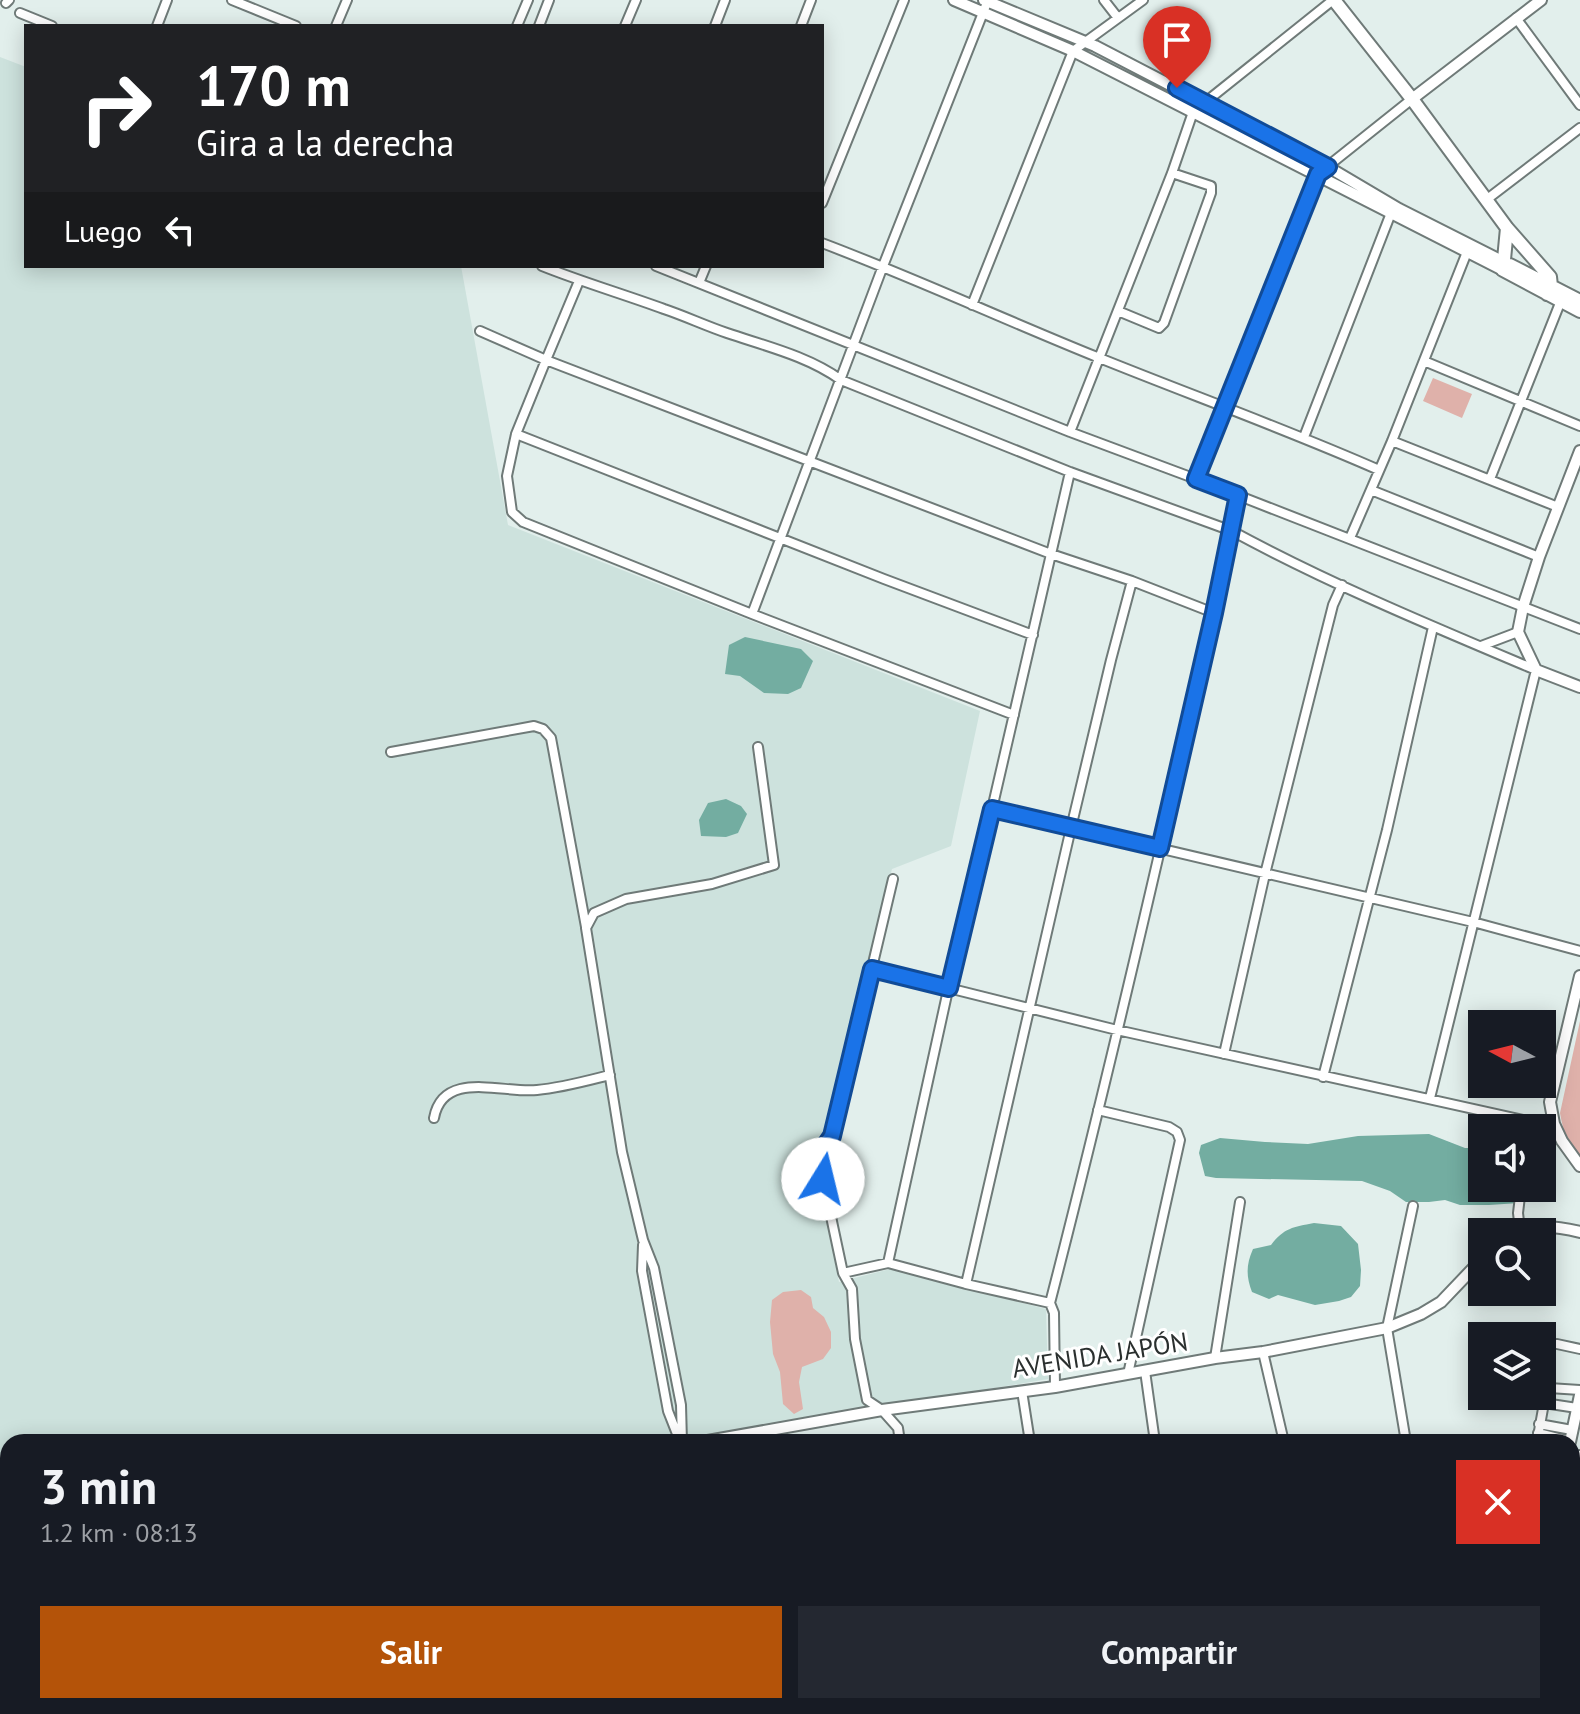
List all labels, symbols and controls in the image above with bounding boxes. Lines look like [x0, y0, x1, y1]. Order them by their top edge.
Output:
pin [1143, 6, 1211, 88]
icon: arrive [1155, 18, 1199, 62]
text: 170 m [196, 49, 351, 121]
icon: right [64, 56, 168, 160]
text: Gira a la derecha [196, 119, 454, 166]
icon: left [158, 208, 202, 252]
text: Luego [64, 211, 142, 250]
north arrow [1468, 1010, 1556, 1098]
map controls [1468, 1010, 1556, 1410]
button: sound [1468, 1114, 1556, 1202]
position arrow [781, 1137, 865, 1221]
button: search [1468, 1218, 1556, 1306]
button: layers [1468, 1322, 1556, 1410]
street label: AVENIDA JAPÓN [1010, 1324, 1190, 1385]
text: 3 min [40, 1455, 157, 1517]
button: close [1456, 1460, 1540, 1544]
text: 1.2 km · 08:13 [40, 1516, 198, 1549]
button: Salir [40, 1606, 782, 1698]
button: Compartir [798, 1606, 1540, 1698]

